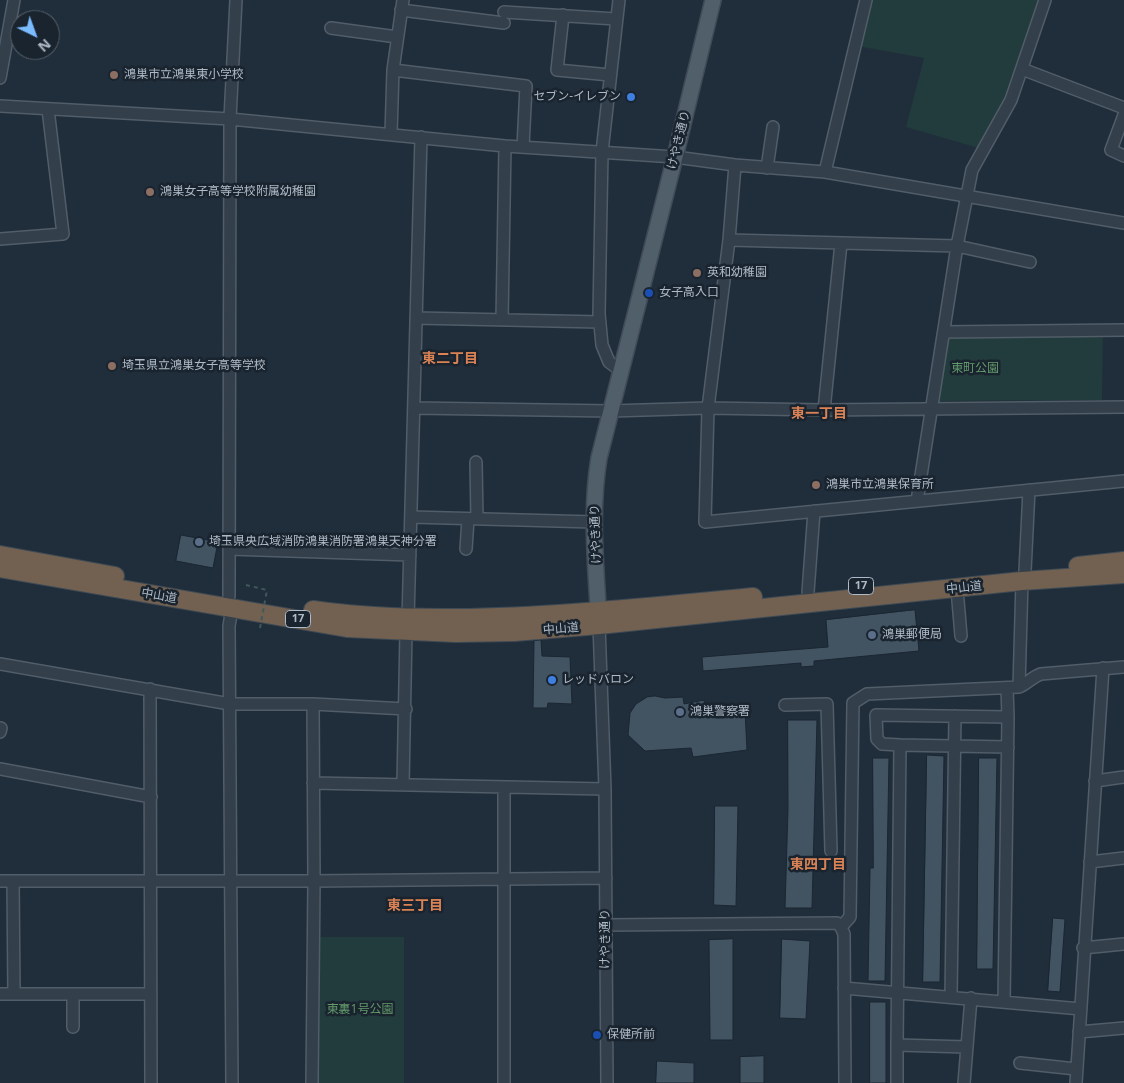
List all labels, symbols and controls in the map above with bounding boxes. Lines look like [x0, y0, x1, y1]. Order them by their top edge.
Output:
north arrow [10, 10, 60, 60]
text: N [34, 35, 55, 57]
place label: 鴻巣市立鴻巣東小学校 [124, 68, 244, 82]
marker: 鴻巣市立鴻巣東小学校 [108, 69, 120, 81]
place label: セブン-イレブン [533, 90, 621, 104]
marker: セブン-イレブン [625, 91, 637, 103]
street label: けやき通り [665, 109, 693, 171]
place label: 鴻巣女子高等学校附属幼稚園 [160, 185, 316, 199]
marker: 鴻巣女子高等学校附属幼稚園 [144, 186, 156, 198]
place label: 英和幼稚園 [707, 266, 767, 280]
marker: 英和幼稚園 [691, 267, 703, 279]
place label: 女子高入口 [659, 286, 719, 300]
marker: 女子高入口 [643, 287, 655, 299]
district label: 東二丁目 [422, 351, 478, 367]
place label: 埼玉県立鴻巣女子高等学校 [122, 359, 266, 373]
marker: 埼玉県立鴻巣女子高等学校 [106, 360, 118, 372]
park label: 東町公園 [951, 362, 999, 376]
district label: 東一丁目 [791, 406, 847, 422]
place label: 鴻巣市立鴻巣保育所 [826, 478, 934, 492]
marker: 鴻巣市立鴻巣保育所 [810, 479, 822, 491]
street label: けやき通り [588, 504, 604, 564]
place label: 埼玉県央広域消防鴻巣消防署鴻巣天神分署 [209, 535, 437, 549]
marker: 埼玉県央広域消防鴻巣消防署鴻巣天神分署 [193, 536, 205, 548]
road number: 17 [848, 578, 874, 594]
street label: 中山道 [945, 579, 983, 597]
street label: 中山道 [140, 586, 178, 606]
road number: 17 [286, 610, 310, 628]
street label: 中山道 [542, 620, 580, 638]
place label: 鴻巣郵便局 [882, 628, 942, 642]
marker: 鴻巣郵便局 [866, 629, 878, 641]
place label: レッドバロン [562, 673, 634, 687]
marker: レッドバロン [546, 674, 558, 686]
place label: 鴻巣警察署 [690, 705, 750, 719]
marker: 鴻巣警察署 [674, 706, 686, 718]
district label: 東四丁目 [790, 857, 846, 873]
district label: 東三丁目 [387, 898, 443, 914]
street label: けやき通り [599, 909, 613, 969]
park label: 東裏1号公園 [327, 1003, 393, 1017]
place label: 保健所前 [607, 1028, 655, 1042]
marker: 保健所前 [591, 1029, 603, 1041]

